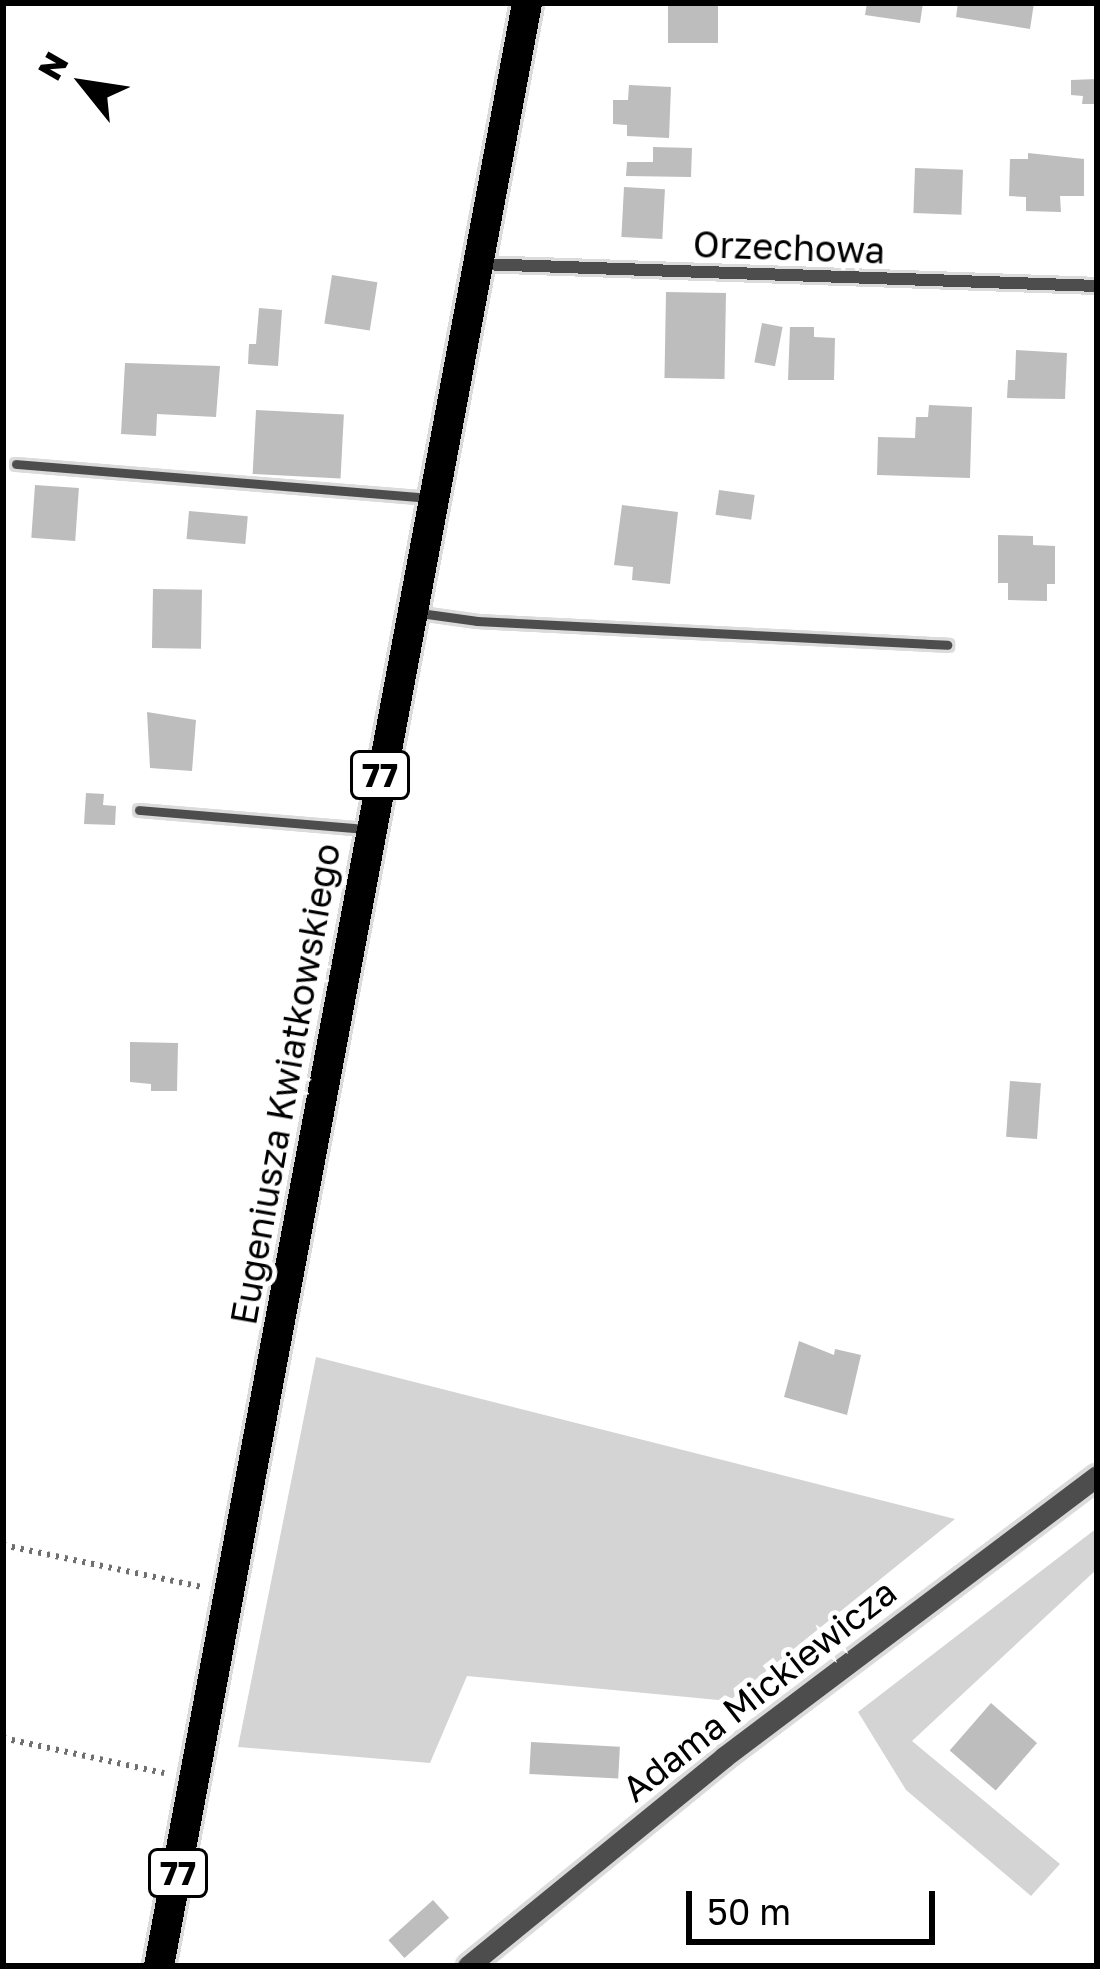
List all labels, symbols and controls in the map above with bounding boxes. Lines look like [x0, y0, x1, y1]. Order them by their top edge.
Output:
north arrow [24, 24, 144, 144]
text: N [29, 45, 76, 86]
street label: Orzechowa [692, 222, 886, 272]
road number: 77 [350, 748, 410, 802]
street label: Eugeniusza Kwiatkowskiego [221, 840, 349, 1328]
street label: Adama Mickiewicza [614, 1570, 904, 1810]
road number: 77 [148, 1846, 208, 1900]
scale bar [692, 1867, 941, 1941]
text: 50 m [707, 1890, 791, 1933]

